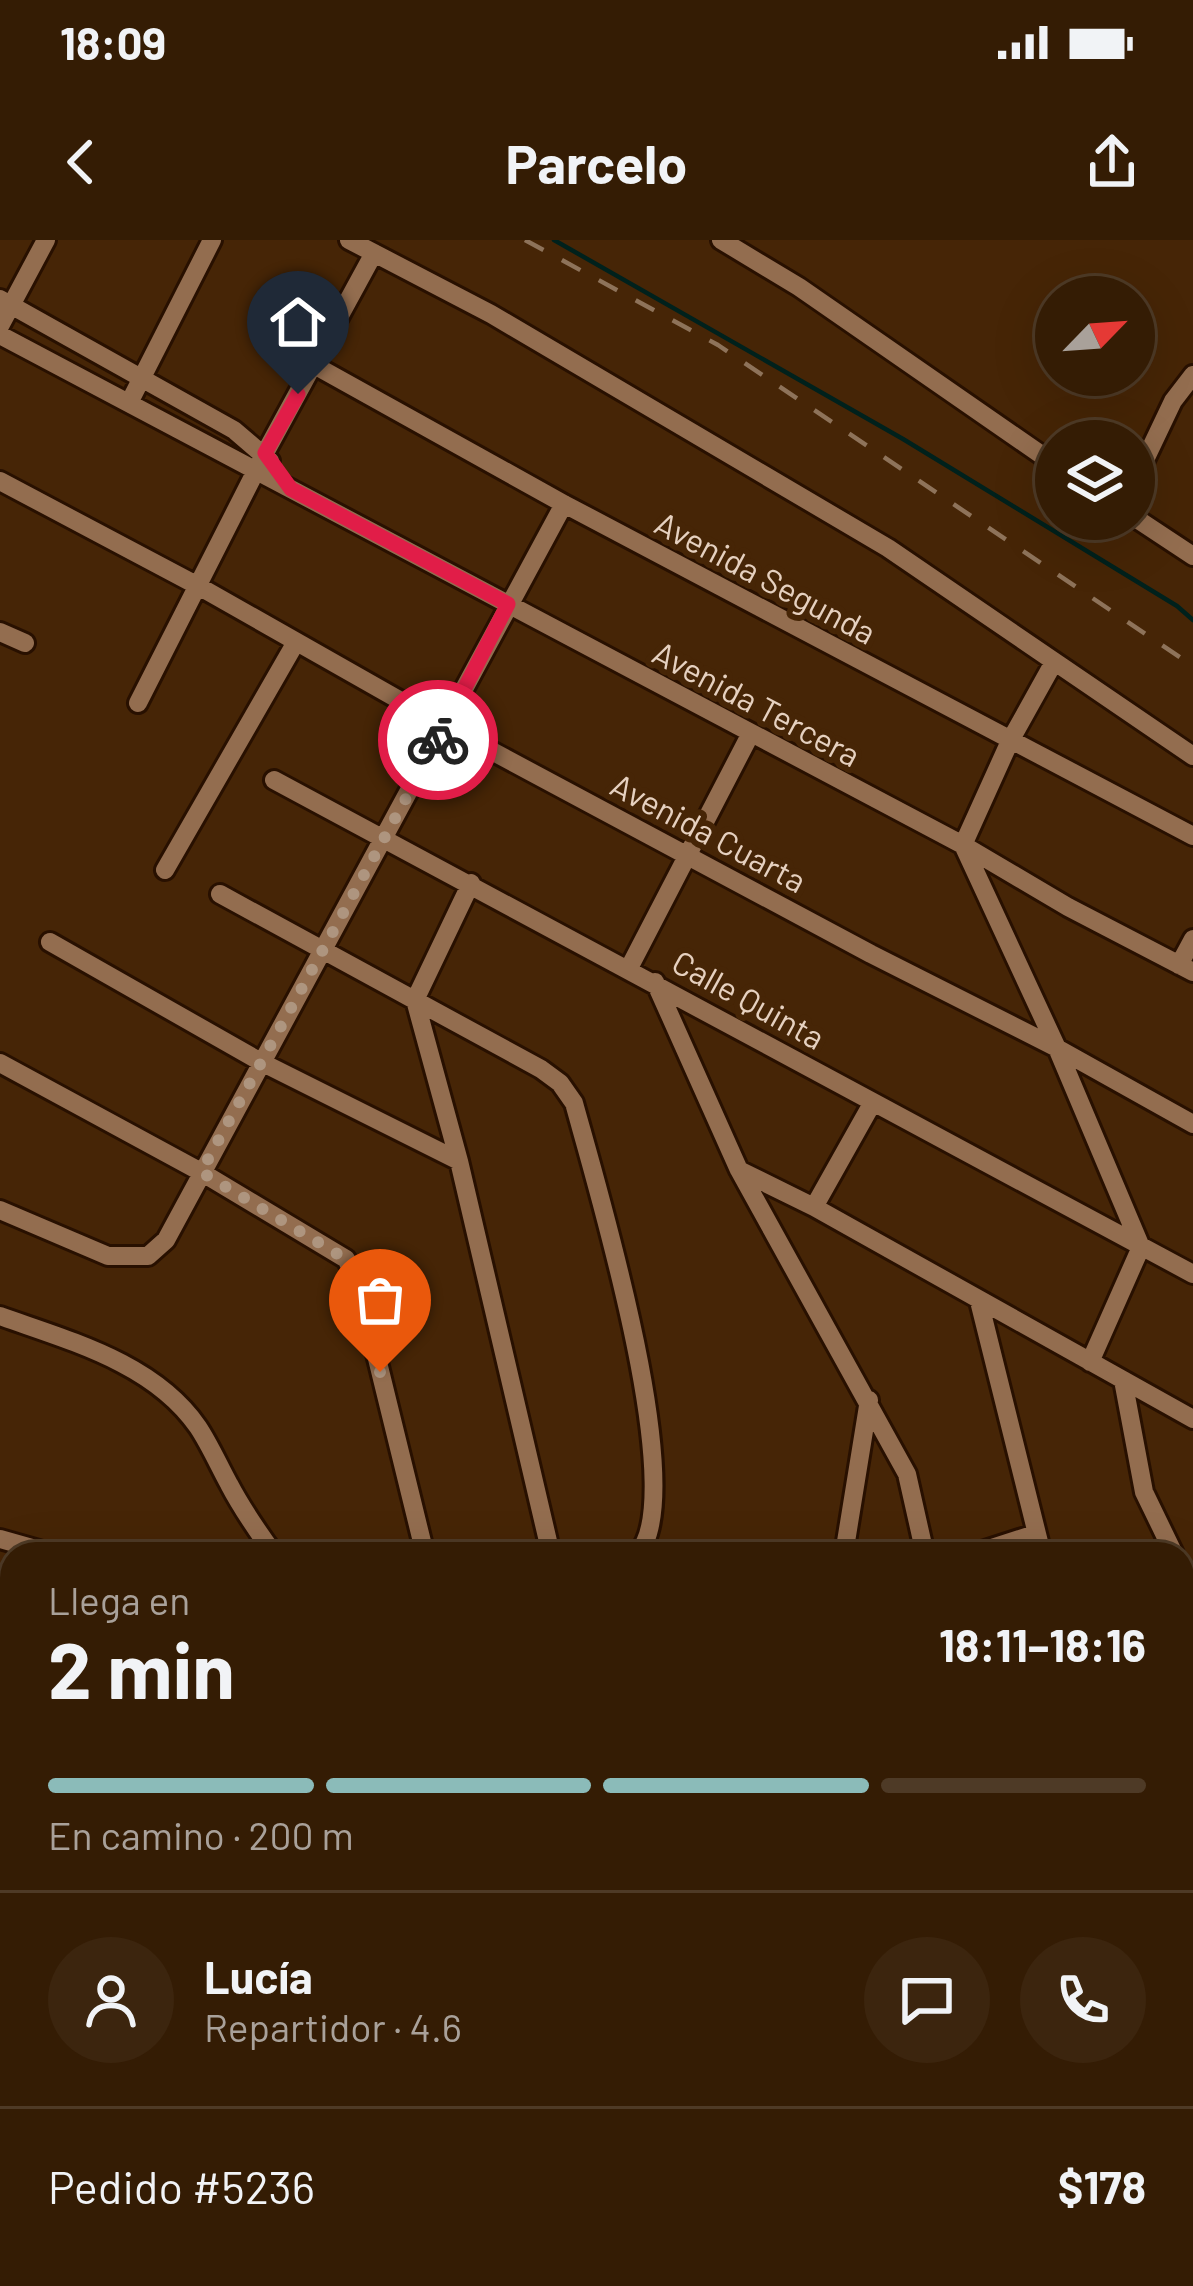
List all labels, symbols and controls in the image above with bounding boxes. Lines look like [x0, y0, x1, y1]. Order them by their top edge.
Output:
text: 18:09 [60, 15, 166, 69]
icon: back [48, 129, 114, 195]
icon: share [1079, 129, 1145, 195]
text: Parcelo [506, 130, 687, 195]
pin [247, 271, 349, 394]
north arrow [1035, 276, 1155, 396]
map controls [1035, 276, 1155, 540]
icon: home [265, 289, 331, 355]
button: layers [1035, 420, 1155, 540]
street label: Avenida Segunda [649, 502, 883, 652]
street label: Avenida Tercera [647, 632, 867, 774]
courier [378, 680, 498, 800]
icon: bike [405, 707, 471, 773]
street label: Avenida Cuarta [605, 764, 813, 900]
street label: Calle Quinta [666, 941, 832, 1057]
pin [329, 1249, 431, 1372]
icon: bag [347, 1267, 413, 1333]
text: Llega en [48, 1576, 190, 1623]
text: 18:11–18:16 [939, 1617, 1146, 1671]
text: 2 min [48, 1621, 235, 1715]
text: En camino · 200 m [48, 1811, 354, 1858]
button: person [48, 1937, 174, 2063]
button: chat [864, 1937, 990, 2063]
button: phone [1020, 1937, 1146, 2063]
text: Lucía [204, 1949, 313, 2003]
text: Repartidor · 4.6 [204, 2003, 462, 2050]
text: Pedido #5236 [48, 2159, 315, 2213]
text: $178 [1058, 2159, 1146, 2213]

